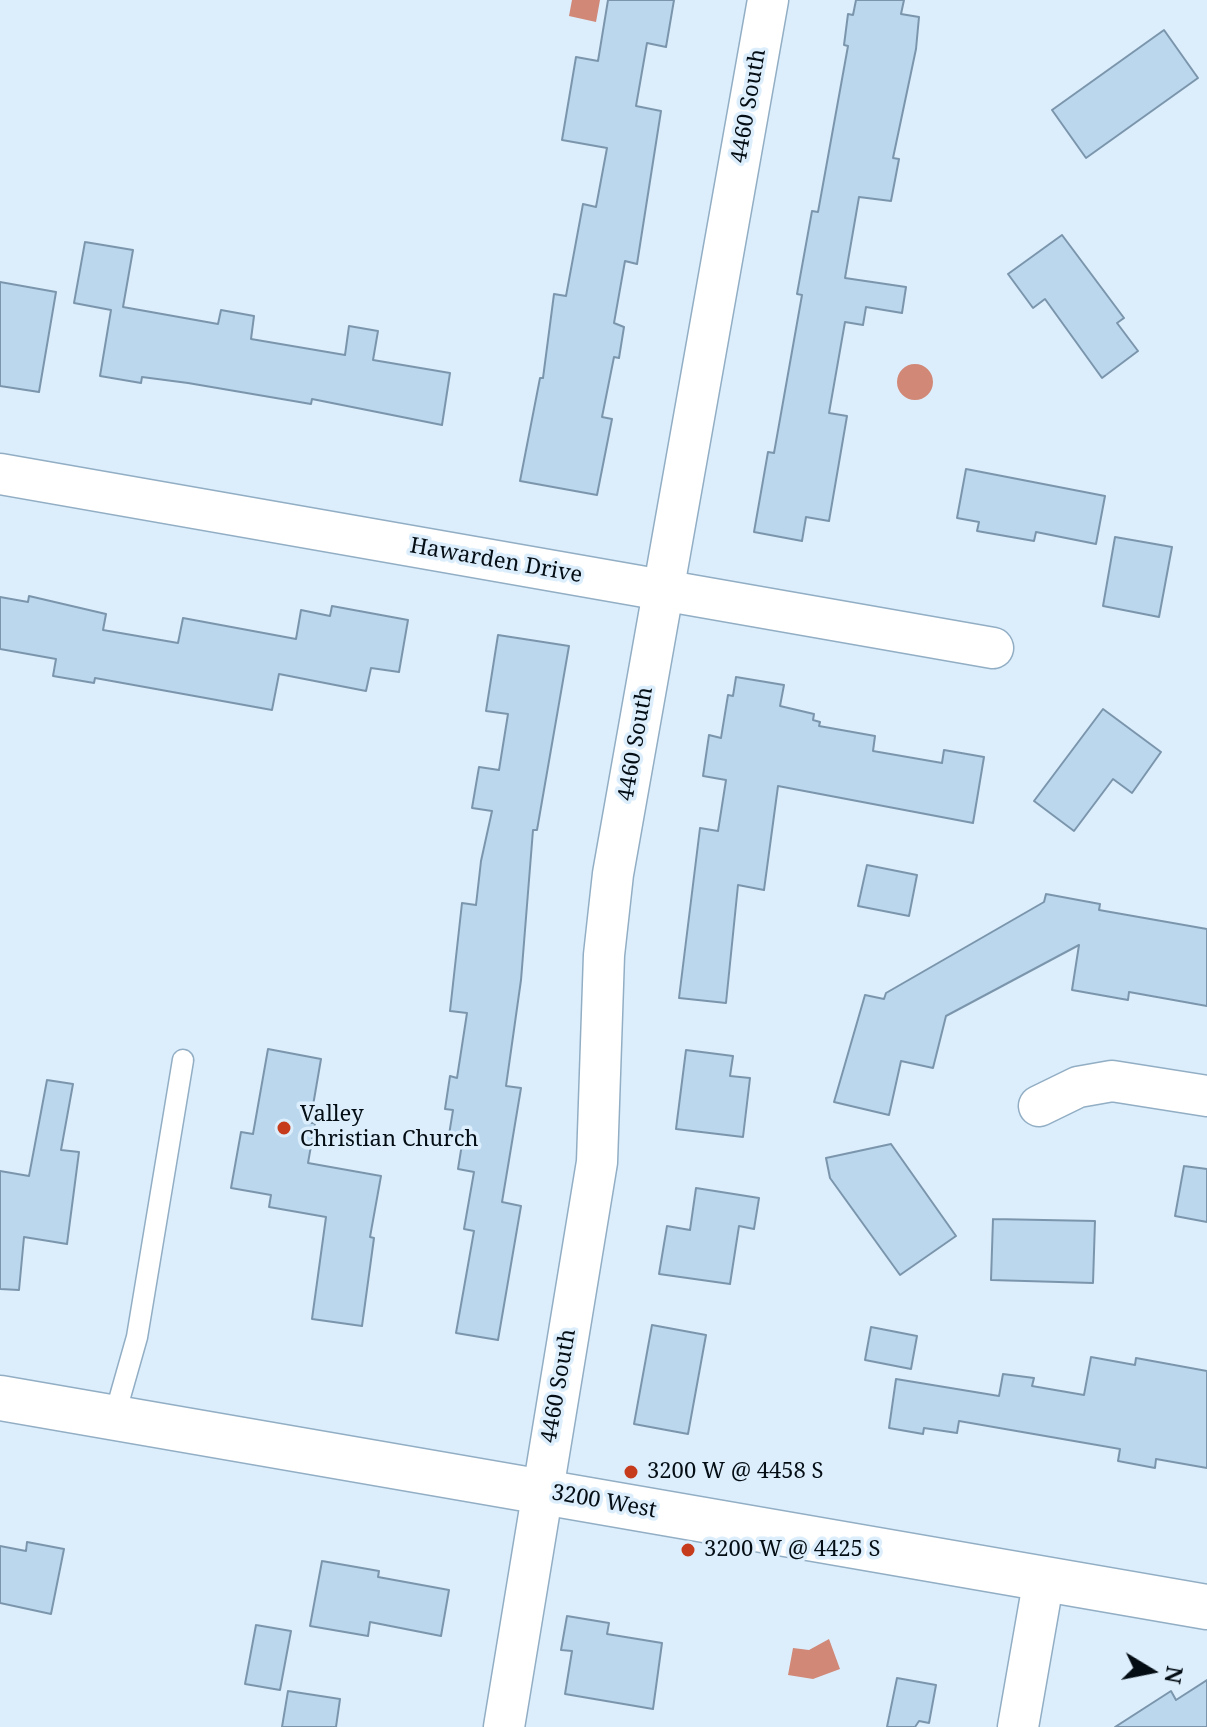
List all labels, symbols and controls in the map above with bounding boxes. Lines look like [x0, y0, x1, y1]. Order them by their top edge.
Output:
street label: 4460 South [726, 47, 772, 165]
street label: Hawarden Drive [408, 533, 584, 589]
street label: 4460 South [613, 685, 659, 803]
place label: Valley Christian Church [300, 1102, 478, 1154]
marker: Valley Christian Church [275, 1119, 293, 1137]
street label: 4460 South [536, 1327, 582, 1445]
place label: 3200 W @ 4458 S [647, 1459, 824, 1485]
marker: 3200 W @ 4458 S [622, 1463, 640, 1481]
street label: 3200 West [549, 1480, 659, 1524]
place label: 3200 W @ 4425 S [704, 1537, 881, 1563]
marker: 3200 W @ 4425 S [679, 1541, 697, 1559]
north arrow [1111, 1631, 1191, 1711]
text: N [1158, 1664, 1191, 1686]

